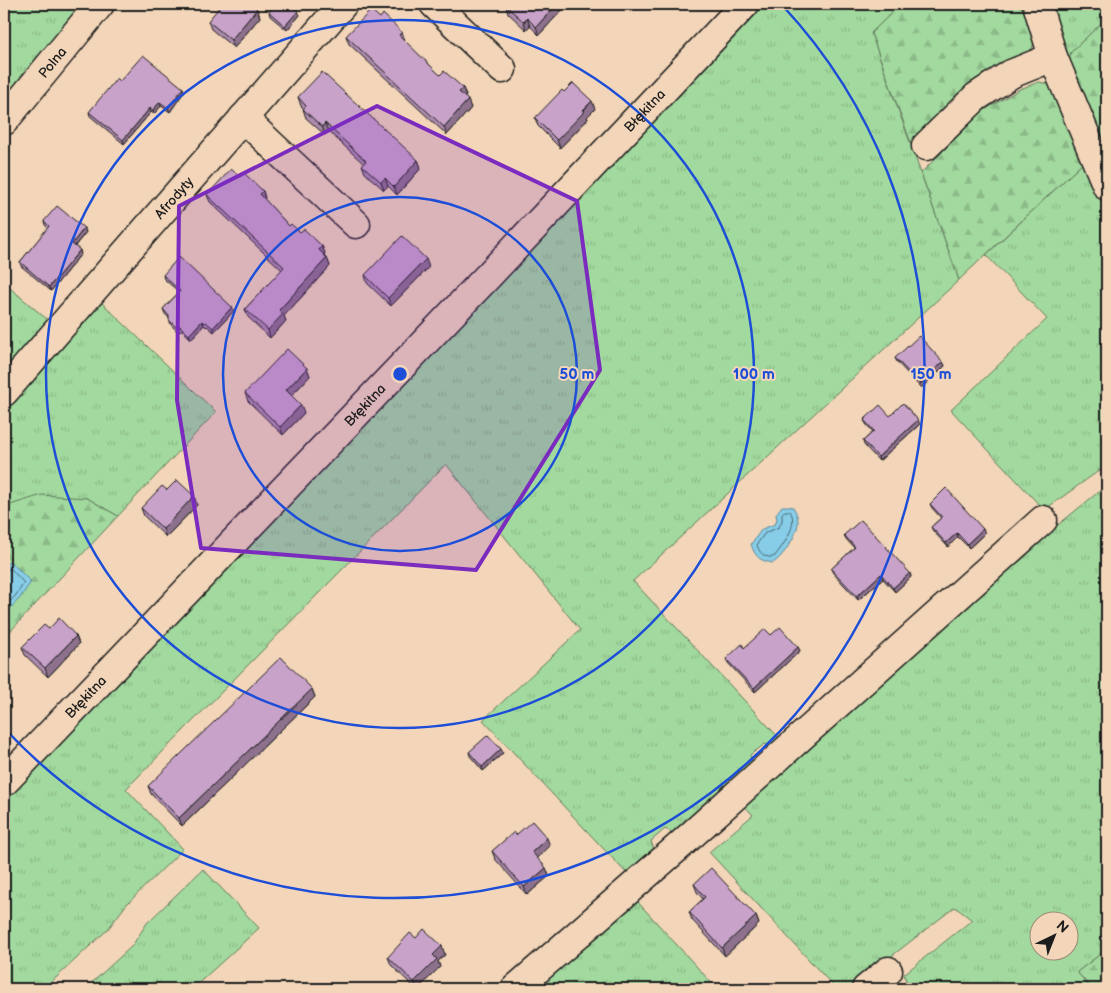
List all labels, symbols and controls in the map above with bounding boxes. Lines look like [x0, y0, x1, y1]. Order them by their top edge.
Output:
street label: Polna [35, 44, 70, 82]
street label: Błękitna [621, 86, 669, 136]
street label: Afrodyty [151, 173, 198, 223]
centre of rings [391, 365, 409, 383]
text: 50 m [560, 365, 595, 384]
text: 100 m [733, 365, 775, 384]
text: 150 m [910, 365, 952, 384]
street label: Błękitna [341, 380, 390, 430]
street label: Błękitna [62, 672, 110, 722]
north arrow [1028, 910, 1078, 960]
text: N [1053, 917, 1072, 937]

